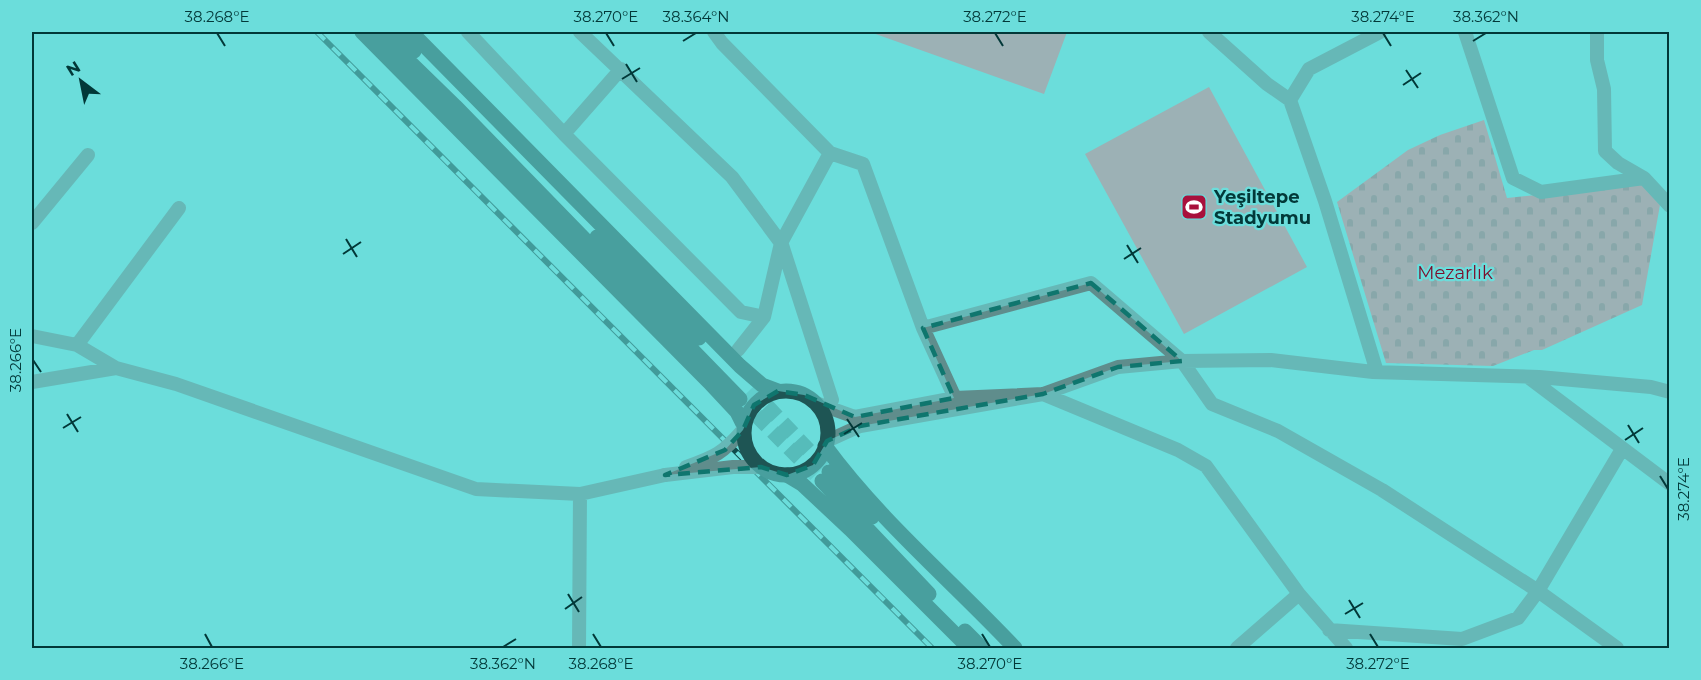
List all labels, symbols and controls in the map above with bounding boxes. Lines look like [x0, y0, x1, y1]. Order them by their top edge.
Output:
text: 38.268°E [184, 7, 250, 26]
text: 38.270°E [574, 7, 638, 26]
text: 38.364°N [662, 7, 730, 26]
text: 38.272°E [963, 7, 1027, 26]
text: 38.274°E [1351, 7, 1415, 26]
text: 38.362°N [1453, 7, 1519, 26]
north arrow [51, 51, 111, 111]
text: N [63, 57, 84, 80]
place label: Yeşiltepe Stadyumu [1213, 186, 1311, 229]
sports icon: Yeşiltepe Stadyumu [1179, 192, 1209, 222]
park label: Mezarlık [1417, 262, 1493, 284]
text: 38.266°E [6, 328, 25, 392]
text: 38.274°E [1674, 457, 1693, 521]
text: 38.266°E [180, 654, 244, 673]
text: 38.362°N [470, 654, 536, 673]
text: 38.268°E [568, 654, 634, 673]
text: 38.270°E [958, 654, 1022, 673]
text: 38.272°E [1346, 654, 1410, 673]

